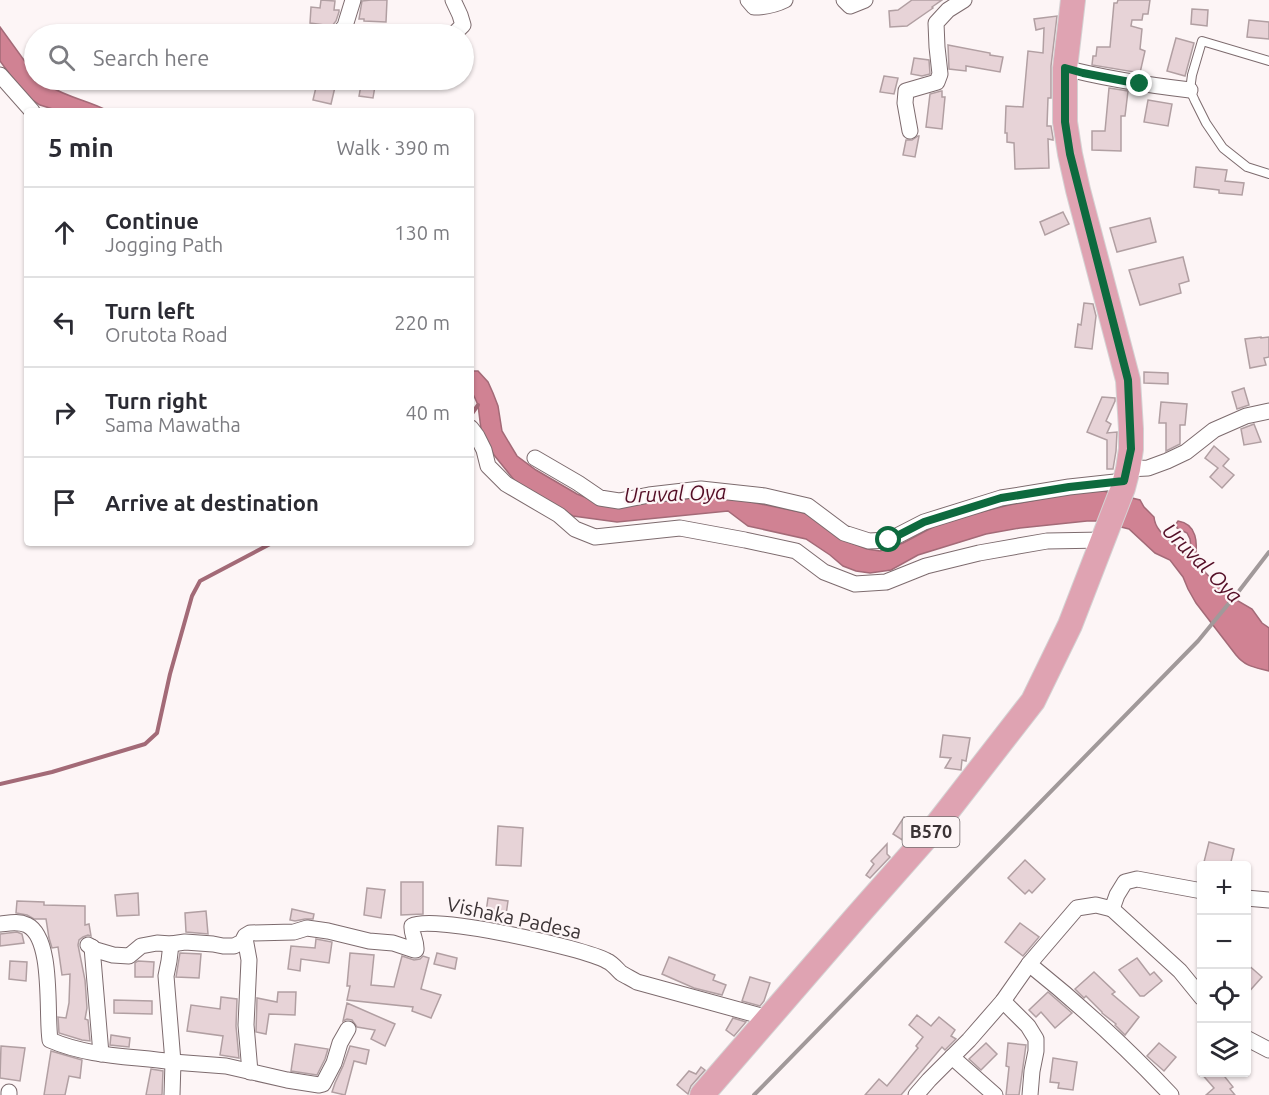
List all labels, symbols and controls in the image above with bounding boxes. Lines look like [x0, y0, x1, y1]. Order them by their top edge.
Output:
search box [24, 24, 474, 90]
icon: search [45, 41, 78, 74]
text: Search here [93, 45, 209, 70]
route end [1126, 70, 1152, 96]
text: 5 min [48, 133, 114, 162]
text: Walk · 390 m [337, 136, 450, 159]
text: Continue [105, 208, 199, 233]
icon: ahead [48, 216, 81, 249]
text: 130 m [394, 221, 450, 244]
text: Jogging Path [105, 233, 223, 256]
text: Turn left [105, 298, 195, 323]
icon: left [48, 306, 81, 339]
text: 220 m [394, 311, 450, 334]
text: Orutota Road [105, 323, 228, 346]
text: Turn right [105, 388, 207, 413]
icon: right [48, 396, 81, 429]
text: 40 m [406, 401, 450, 424]
text: Sama Mawatha [105, 413, 241, 436]
water label: Uruval Oya [623, 479, 727, 507]
icon: arrive [48, 486, 81, 519]
text: Arrive at destination [105, 490, 319, 515]
water label: Uruval Oya [1158, 518, 1247, 607]
route start [875, 526, 901, 552]
road number: B570 [902, 817, 960, 847]
map controls [1197, 861, 1251, 1077]
button: + [1197, 861, 1251, 915]
street label: Vishaka Padesa [445, 892, 584, 943]
button: − [1197, 915, 1251, 969]
button: locate [1197, 969, 1251, 1023]
button: layers [1197, 1023, 1251, 1077]

